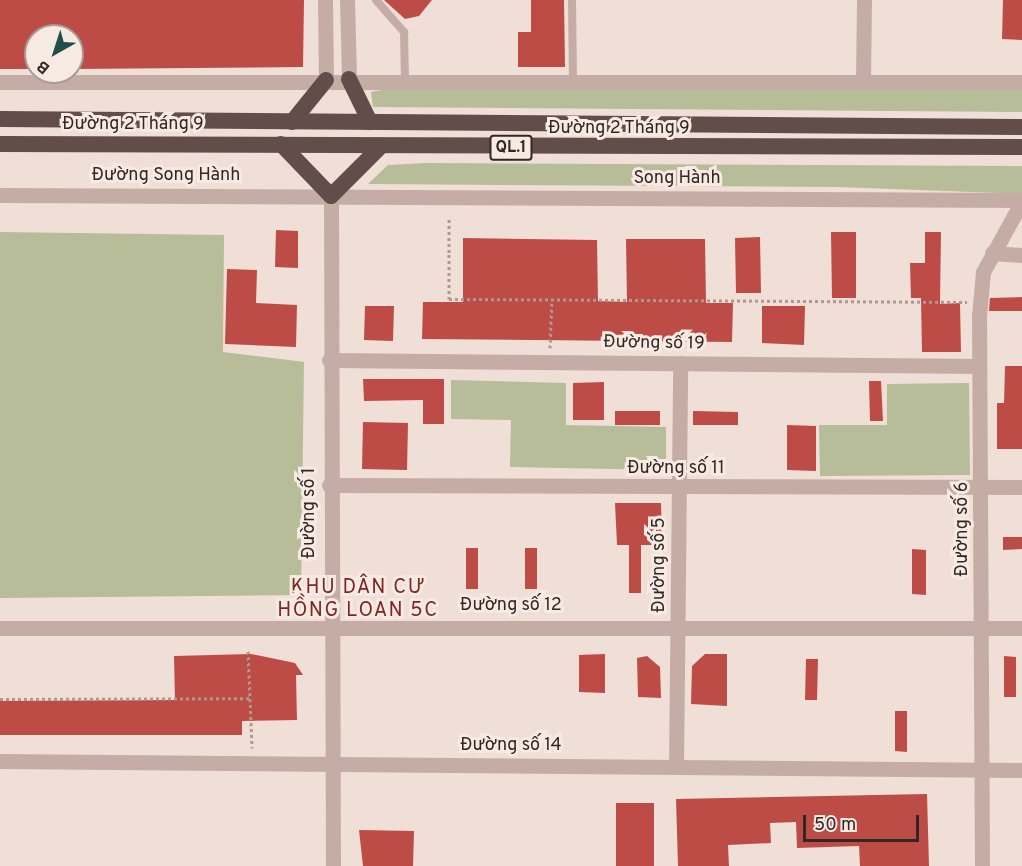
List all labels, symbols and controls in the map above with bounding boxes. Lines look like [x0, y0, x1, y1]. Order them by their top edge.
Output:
north arrow [24, 24, 84, 84]
text: B [33, 55, 55, 78]
street label: Đường 2 Tháng 9 [62, 114, 204, 136]
street label: Đường 2 Tháng 9 [548, 118, 690, 140]
road number: QL.1 [488, 135, 534, 161]
street label: Đường Song Hành [92, 165, 240, 187]
street label: Song Hành [633, 168, 721, 190]
street label: Đường số 19 [603, 332, 705, 356]
street label: Đường số 11 [627, 458, 725, 480]
street label: Đường số 1 [299, 468, 321, 558]
street label: Đường số 6 [952, 482, 974, 576]
street label: Đường số 5 [649, 517, 671, 613]
district label: KHU DÂN CƯ HỒNG LOAN 5C [277, 576, 439, 623]
street label: Đường số 12 [460, 595, 562, 617]
street label: Đường số 14 [460, 735, 562, 757]
scale bar [806, 803, 922, 841]
text: 50 m [814, 814, 856, 837]

